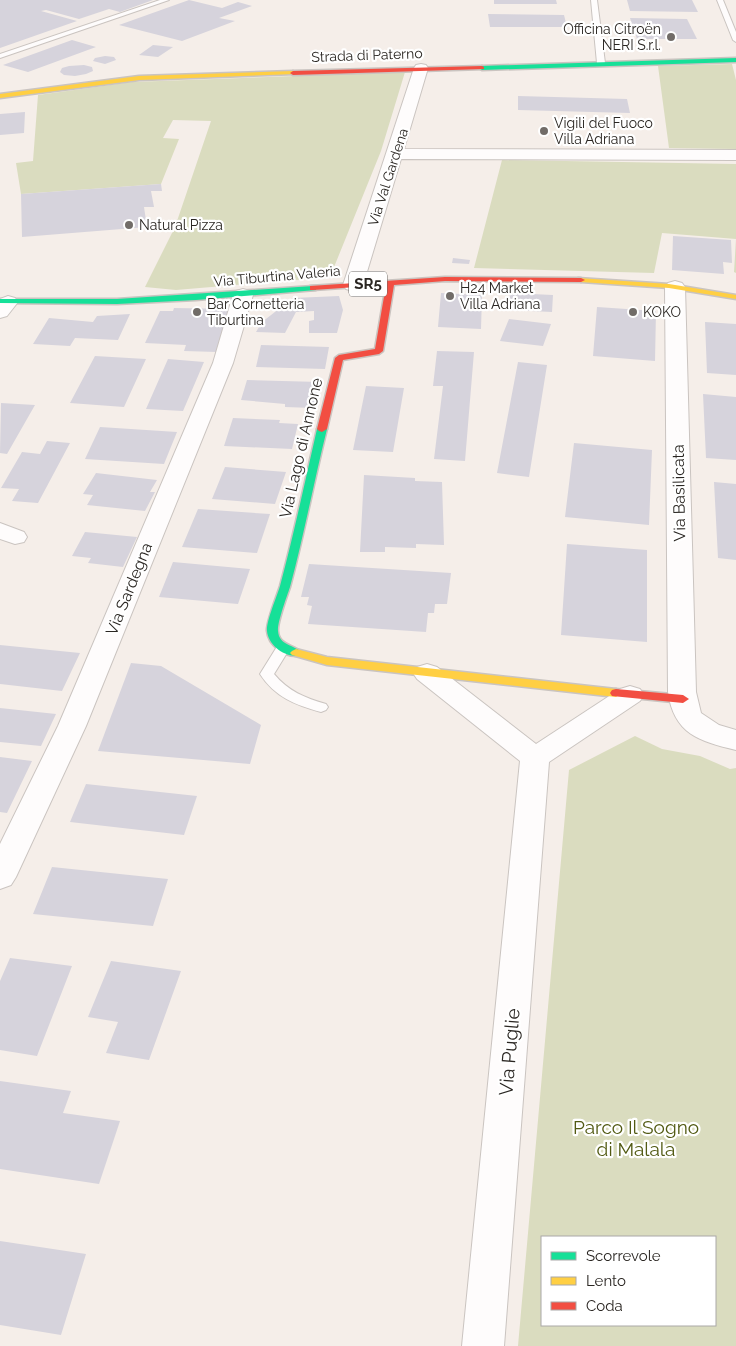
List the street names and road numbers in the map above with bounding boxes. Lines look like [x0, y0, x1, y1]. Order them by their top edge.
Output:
street label: Strada di Paterno [311, 45, 423, 65]
street label: Via Val Gardena [365, 126, 411, 228]
street label: Via Tiburtina Valeria [213, 262, 341, 290]
road number: SR5 [349, 272, 387, 296]
street label: Via Lago di Annone [276, 376, 326, 520]
street label: Via Basilicata [669, 444, 689, 542]
street label: Via Sardegna [102, 540, 156, 638]
street label: Via Puglie [494, 1007, 524, 1097]

